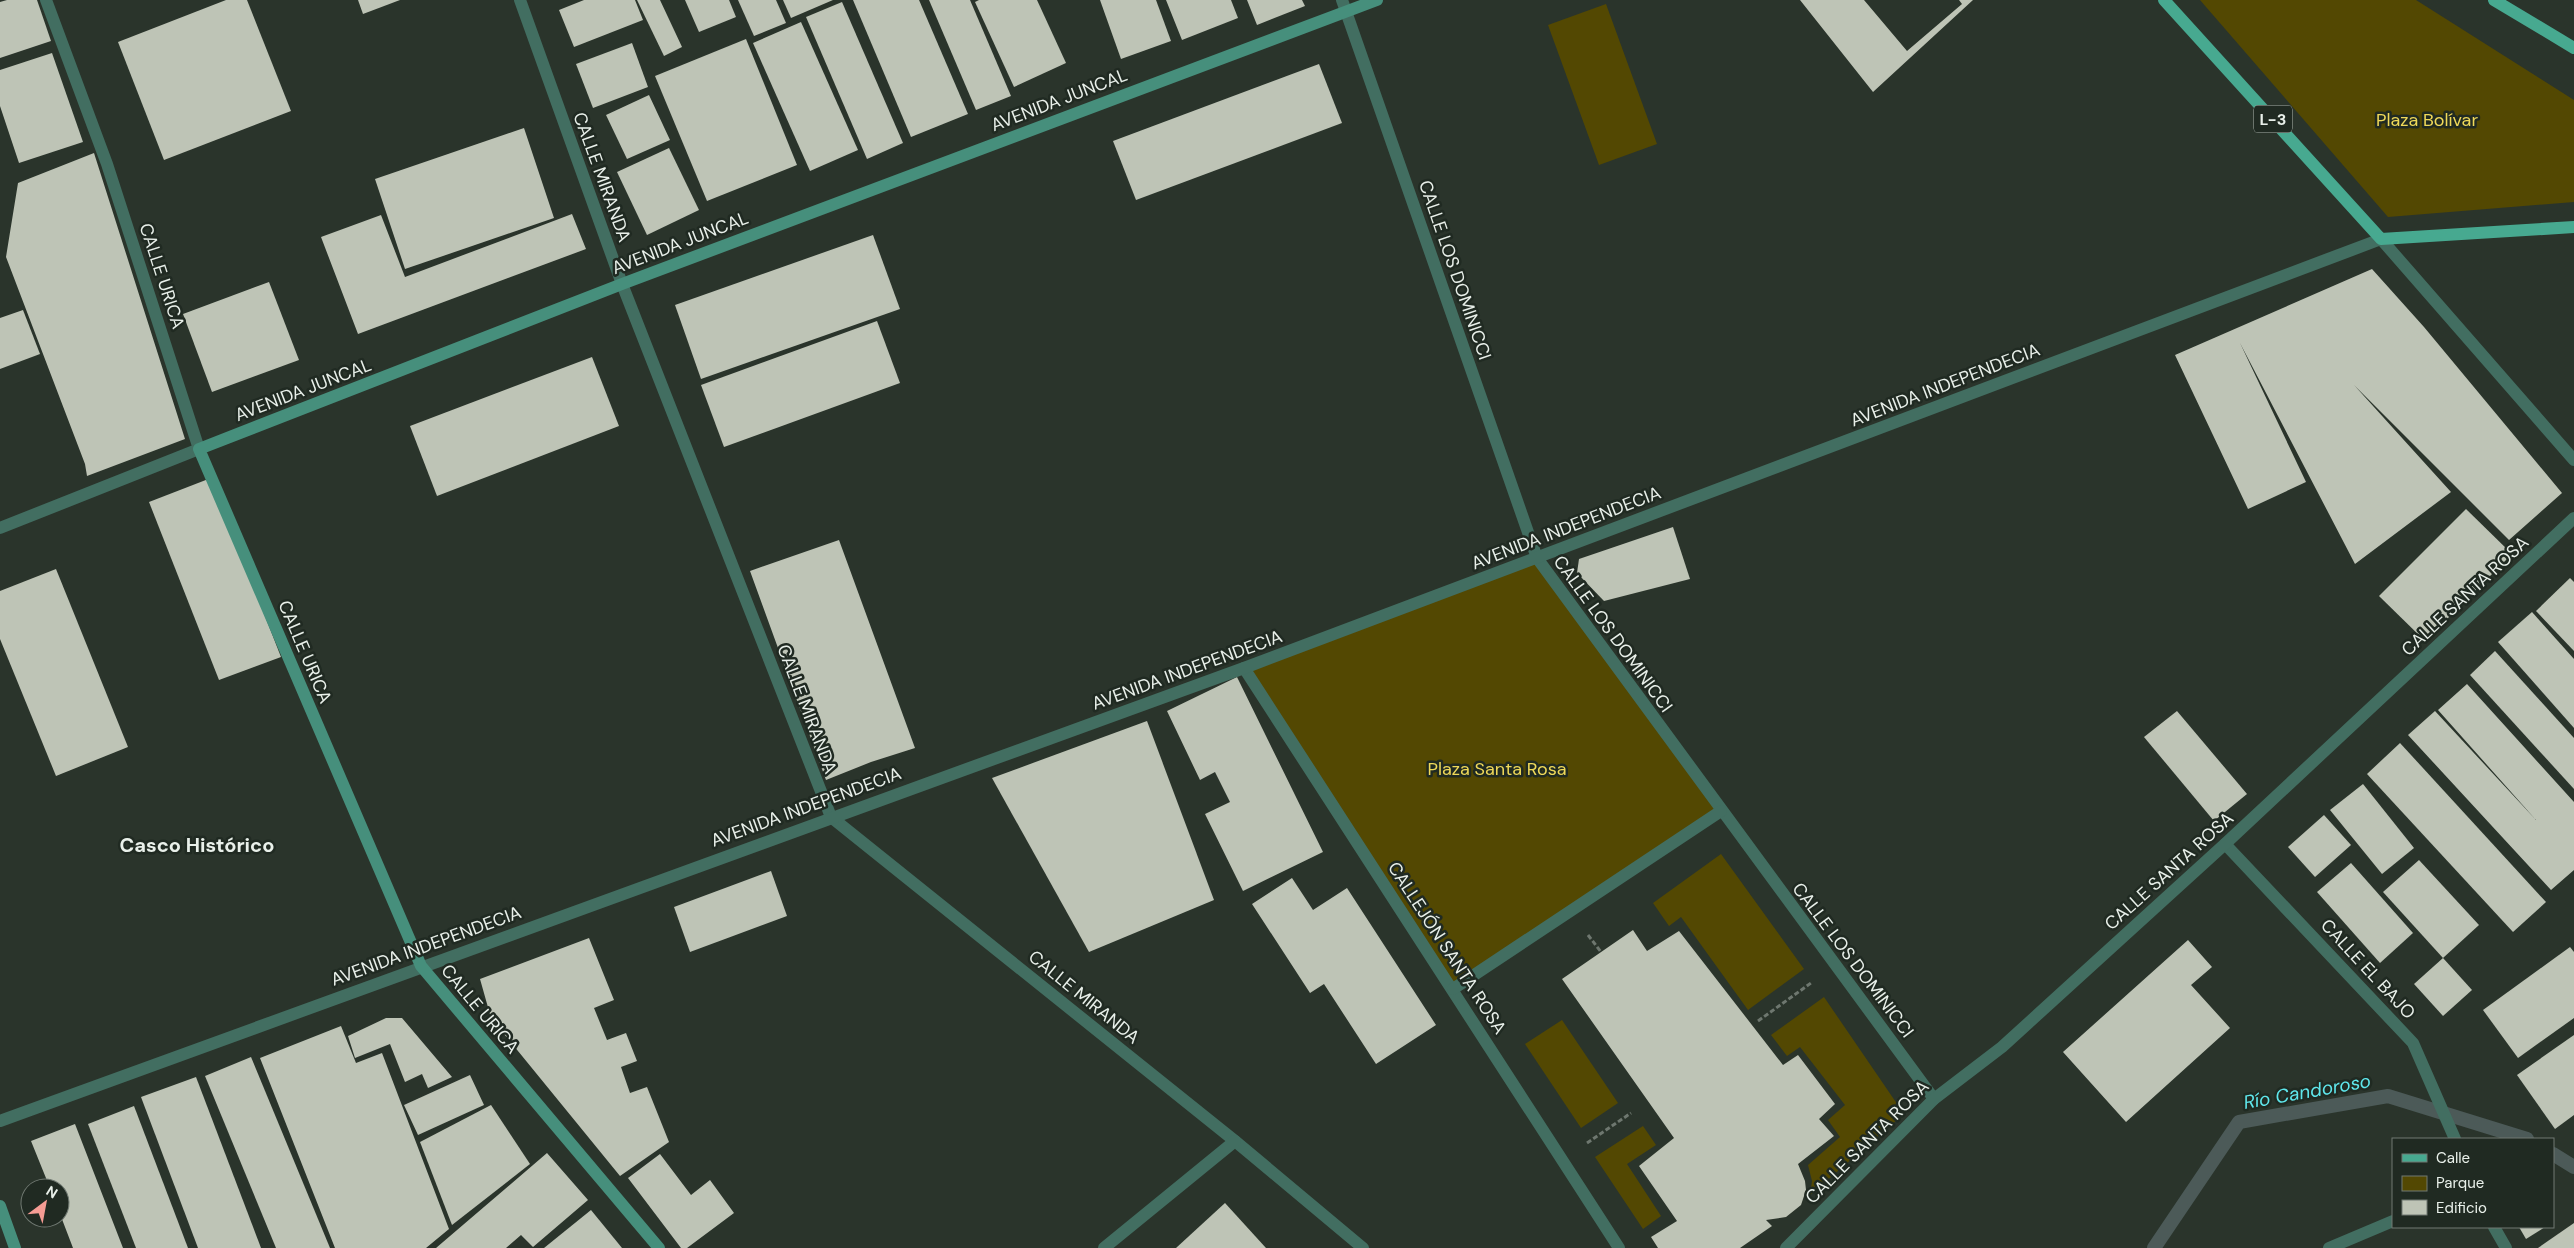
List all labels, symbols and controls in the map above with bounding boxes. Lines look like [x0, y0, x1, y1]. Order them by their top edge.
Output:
street label: AVENIDA JUNCAL [987, 63, 1131, 137]
road number: L-3 [2254, 106, 2292, 132]
park label: Plaza Bolívar [2376, 108, 2478, 132]
street label: CALLE MIRANDA [567, 109, 637, 245]
street label: CALLE LOS DOMINICCI [1413, 177, 1497, 363]
street label: AVENIDA JUNCAL [608, 206, 752, 280]
street label: CALLE URICA [134, 220, 190, 332]
street label: AVENIDA INDEPENDECIA [1847, 338, 2043, 432]
street label: AVENIDA JUNCAL [231, 353, 375, 427]
street label: AVENIDA INDEPENDECIA [1468, 481, 1664, 575]
street label: CALLE SANTA ROSA [2396, 531, 2534, 661]
street label: CALLE LOS DOMINICCI [1548, 551, 1678, 717]
street label: CALLE URICA [273, 597, 338, 707]
street label: AVENIDA INDEPENDECIA [1088, 624, 1286, 716]
street label: CALLE MIRANDA [771, 641, 843, 777]
park label: Plaza Santa Rosa [1428, 757, 1566, 781]
street label: AVENIDA INDEPENDECIA [707, 761, 905, 853]
street label: CALLE SANTA ROSA [2099, 807, 2239, 935]
district label: Casco Histórico [120, 832, 274, 858]
street label: CALLEJÓN SANTA ROSA [1382, 857, 1512, 1039]
street label: CALLE LOS DOMINICCI [1787, 878, 1919, 1042]
street label: AVENIDA INDEPENDECIA [327, 900, 525, 992]
street label: CALLE EL BAJO [2315, 914, 2421, 1024]
street label: CALLE MIRANDA [1023, 945, 1145, 1049]
street label: CALLE URICA [436, 959, 524, 1059]
water label: Río Candoroso [2241, 1068, 2373, 1115]
street label: CALLE SANTA ROSA [1800, 1075, 1934, 1209]
legend [2392, 1138, 2554, 1228]
text: Calle [2436, 1148, 2470, 1168]
text: Parque [2436, 1173, 2484, 1193]
north arrow [20, 1178, 70, 1228]
text: N [43, 1182, 61, 1202]
text: Edificio [2436, 1198, 2487, 1218]

